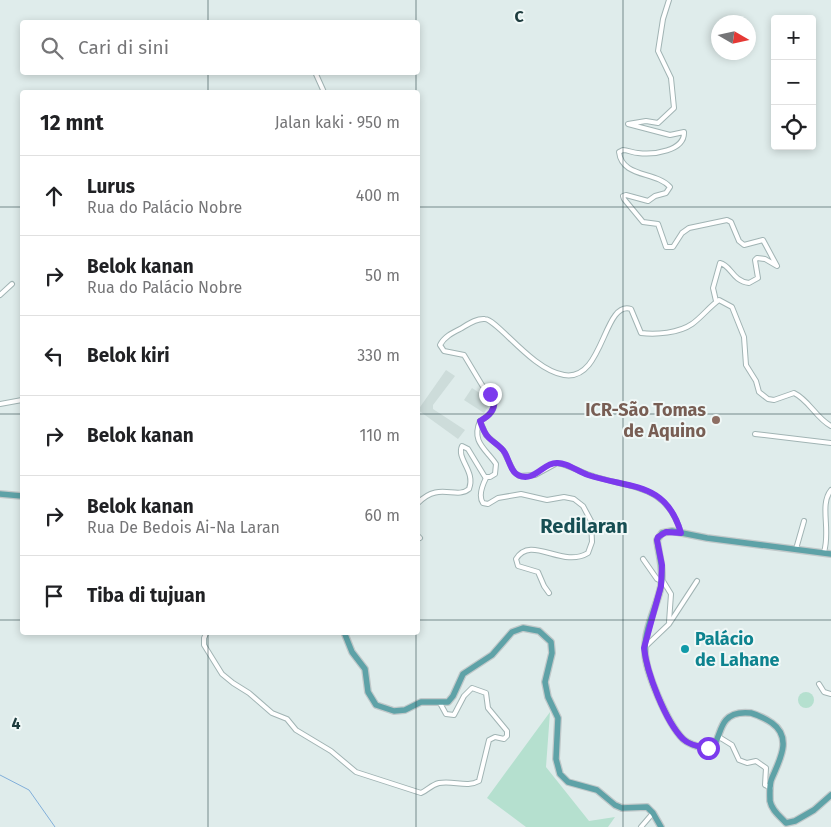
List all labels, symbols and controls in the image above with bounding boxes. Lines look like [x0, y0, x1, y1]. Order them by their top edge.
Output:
text: C [514, 7, 524, 26]
north arrow [711, 15, 756, 60]
map controls [771, 15, 816, 150]
button: + [771, 15, 816, 60]
search box [20, 20, 420, 75]
icon: search [38, 34, 66, 62]
text: Cari di sini [78, 36, 169, 59]
button: − [771, 60, 816, 105]
button: locate [771, 105, 816, 150]
text: 12 mnt [40, 110, 104, 136]
text: Jalan kaki · 950 m [275, 113, 400, 132]
text: Lurus [87, 175, 135, 198]
icon: ahead [40, 182, 68, 210]
text: 400 m [356, 186, 400, 205]
text: Rua do Palácio Nobre [87, 198, 242, 217]
text: Belok kanan [87, 255, 194, 278]
icon: right [40, 262, 68, 290]
text: 50 m [365, 266, 400, 285]
text: Rua do Palácio Nobre [87, 278, 242, 297]
icon: left [40, 342, 68, 370]
text: Belok kiri [87, 344, 170, 367]
text: 330 m [357, 346, 400, 365]
route end [479, 383, 502, 406]
place label: ICR-São Tomas de Aquino [585, 399, 706, 442]
marker: ICR-São Tomas de Aquino [710, 414, 722, 426]
icon: right [40, 422, 68, 450]
text: Belok kanan [87, 424, 194, 447]
text: 110 m [359, 426, 400, 445]
text: Belok kanan [87, 495, 194, 518]
icon: right [40, 502, 68, 530]
text: 60 m [365, 506, 400, 525]
district label: Redilaran [540, 514, 628, 538]
text: Rua De Bedois Ai-Na Laran [87, 518, 280, 537]
icon: arrive [40, 582, 68, 610]
text: Tiba di tujuan [87, 584, 206, 607]
place label: Palácio de Lahane [695, 628, 780, 671]
marker: Palácio de Lahane [679, 643, 691, 655]
text: 4 [11, 714, 21, 733]
route start [697, 737, 720, 760]

